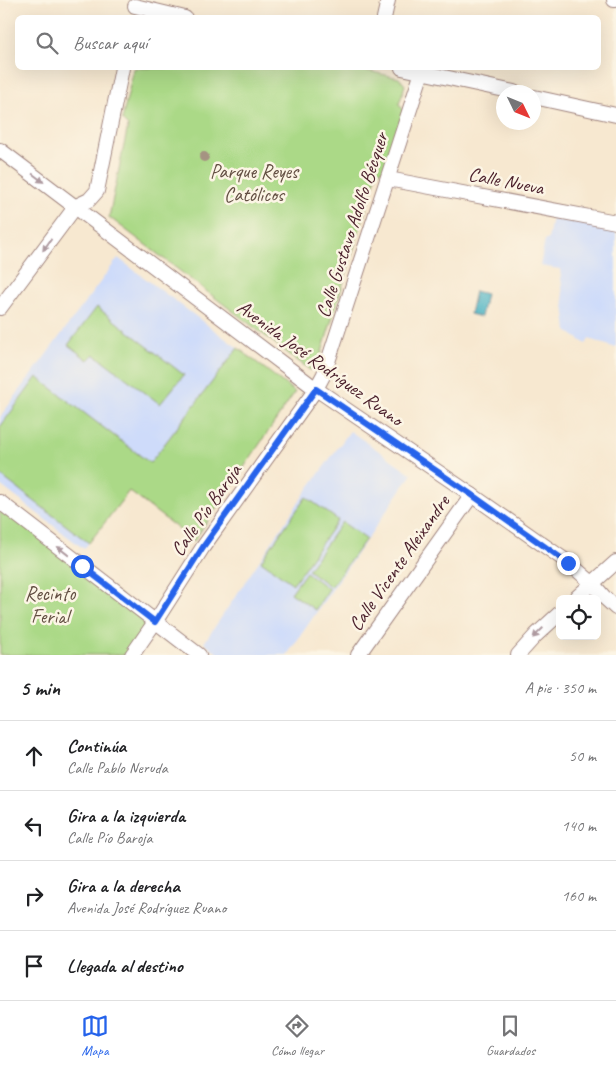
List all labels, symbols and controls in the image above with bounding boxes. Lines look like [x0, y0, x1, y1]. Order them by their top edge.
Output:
search box [15, 15, 601, 70]
icon: search [33, 29, 61, 57]
text: Buscar aquí [73, 31, 147, 55]
north arrow [496, 85, 541, 130]
street label: Calle Gustavo Adolfo Bécquer [310, 128, 394, 321]
park label: Parque Reyes Católicos [210, 159, 300, 207]
street label: Calle Nueva [466, 161, 548, 201]
one-way arrow [31, 173, 45, 183]
one-way arrow [41, 238, 52, 251]
street label: Avenida José Rodríguez Ruano [232, 294, 409, 433]
street label: Calle Pío Baroja [165, 458, 248, 561]
street label: Calle Vicente Aleixandre [343, 489, 456, 636]
one-way arrow [56, 546, 70, 556]
route end [557, 552, 580, 575]
route start [71, 555, 94, 578]
park label: Recinto Ferial [25, 581, 76, 629]
map controls [556, 595, 601, 640]
button: locate [556, 595, 601, 640]
one-way arrow [533, 627, 545, 639]
text: 5 min [20, 675, 60, 701]
text: A pie · 350 m [525, 678, 596, 698]
text: Continúa [67, 734, 126, 758]
icon: ahead [20, 742, 48, 770]
text: 50 m [569, 746, 596, 766]
text: Calle Pablo Neruda [67, 758, 168, 778]
text: Gira a la izquierda [67, 804, 185, 828]
icon: left [20, 812, 48, 840]
text: 140 m [562, 816, 596, 836]
text: Calle Pío Baroja [67, 828, 153, 848]
text: Gira a la derecha [67, 874, 180, 898]
icon: right [20, 882, 48, 910]
text: 160 m [562, 886, 596, 906]
text: Avenida José Rodríguez Ruano [67, 898, 226, 918]
icon: arrive [20, 952, 48, 980]
text: Llegada al destino [67, 954, 183, 978]
tab: Mapa [81, 1012, 109, 1059]
tab: Cómo llegar [271, 1012, 324, 1059]
tab: Guardados [486, 1012, 535, 1059]

